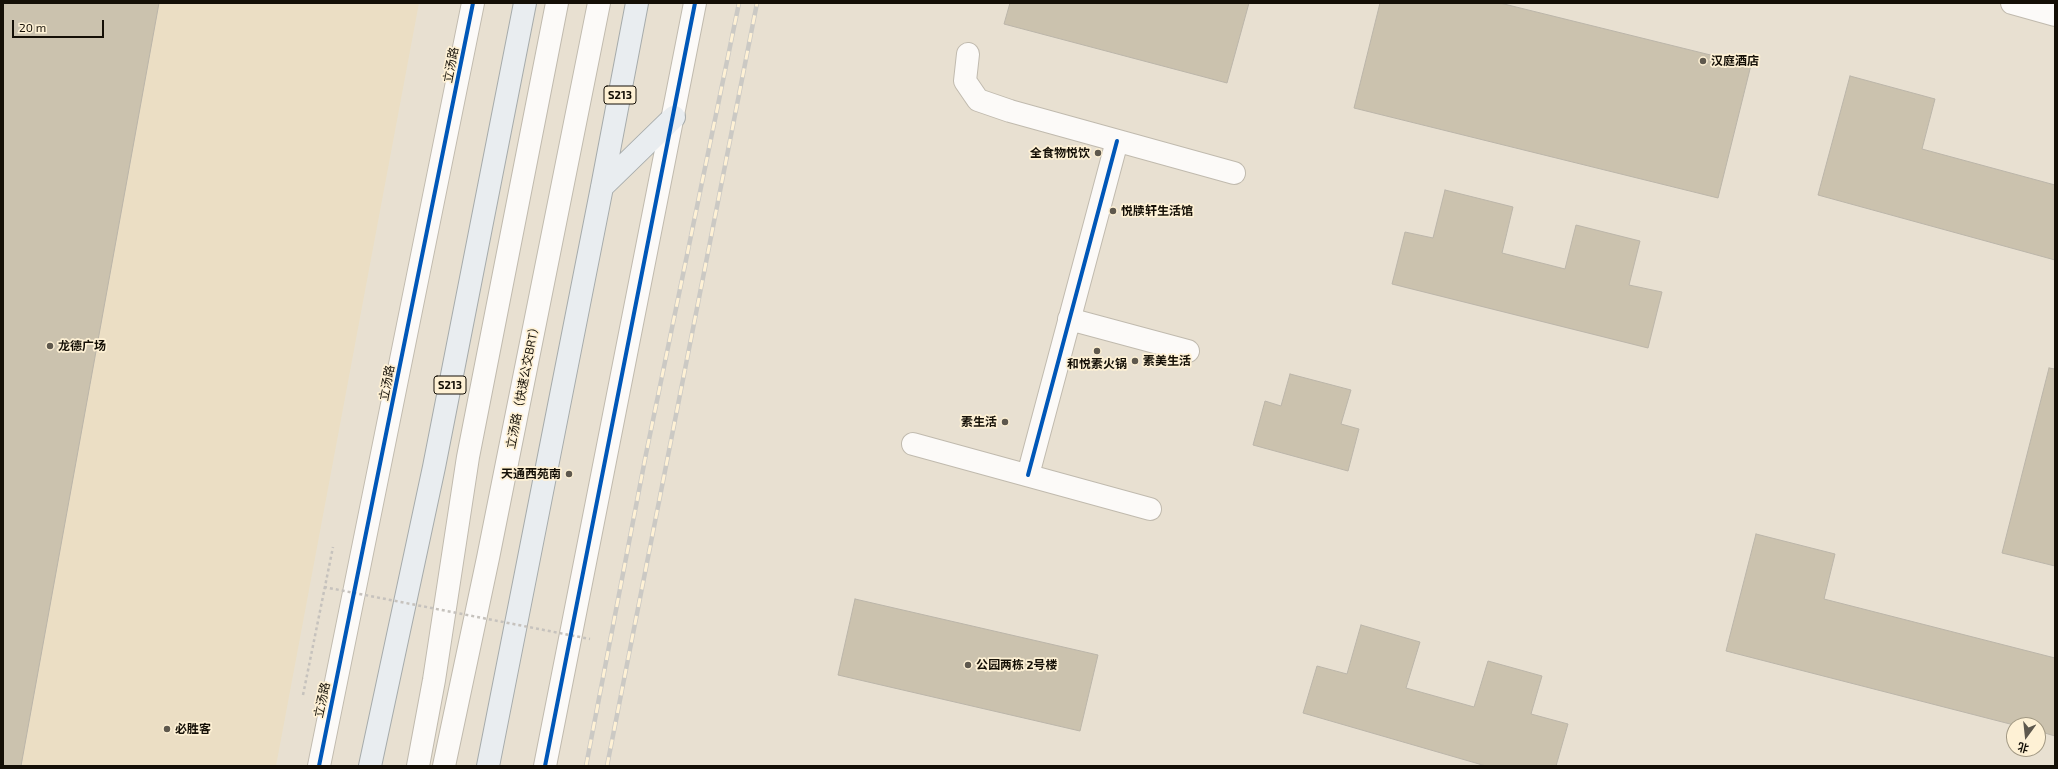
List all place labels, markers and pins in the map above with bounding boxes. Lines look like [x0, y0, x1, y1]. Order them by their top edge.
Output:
place label: 汉庭酒店 [1711, 54, 1759, 68]
marker: 汉庭酒店 [1698, 56, 1708, 66]
place label: 全食物悦饮 [1030, 146, 1090, 160]
marker: 全食物悦饮 [1093, 148, 1103, 158]
place label: 悦牍轩生活馆 [1121, 204, 1193, 218]
marker: 悦牍轩生活馆 [1108, 206, 1118, 216]
place label: 龙德广场 [58, 339, 106, 353]
marker: 龙德广场 [45, 341, 55, 351]
marker: 和悦素火锅 [1092, 346, 1102, 356]
place label: 素美生活 [1143, 354, 1191, 368]
marker: 素美生活 [1130, 356, 1140, 366]
place label: 和悦素火锅 [1067, 357, 1127, 371]
place label: 素生活 [961, 415, 997, 429]
marker: 素生活 [1000, 417, 1010, 427]
place label: 天通西苑南 [501, 467, 561, 481]
marker: 天通西苑南 [564, 469, 574, 479]
place label: 公园两栋 2号楼 [976, 658, 1058, 672]
marker: 公园两栋 2号楼 [963, 660, 973, 670]
place label: 必胜客 [175, 722, 211, 736]
marker: 必胜客 [162, 724, 172, 734]

